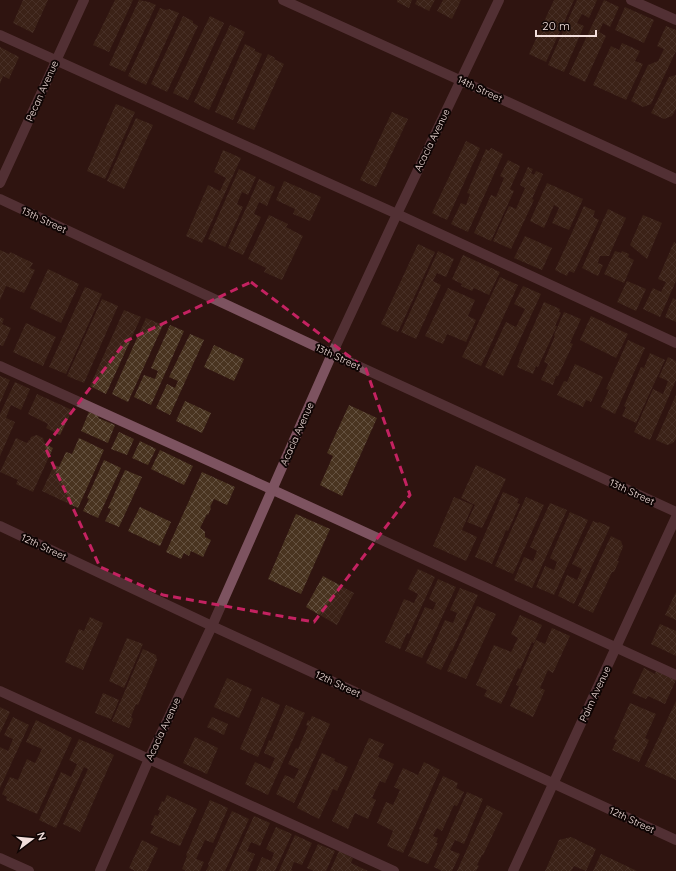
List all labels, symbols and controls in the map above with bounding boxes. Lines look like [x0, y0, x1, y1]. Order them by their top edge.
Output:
scale bar [536, 12, 596, 38]
text: 20 m [542, 18, 570, 33]
street label: Pecan Avenue [23, 58, 61, 124]
street label: 14th Street [456, 73, 505, 105]
street label: Acacia Avenue [411, 106, 453, 173]
street label: 13th Street [19, 204, 69, 236]
street label: 13th Street [313, 341, 363, 373]
street label: Acacia Avenue [277, 400, 317, 468]
street label: 13th Street [607, 476, 657, 508]
street label: 12th Street [19, 531, 69, 563]
street label: Palm Avenue [576, 664, 614, 724]
street label: 12th Street [313, 668, 363, 700]
street label: Acacia Avenue [143, 695, 183, 763]
street label: 12th Street [607, 804, 657, 836]
north arrow [12, 819, 52, 859]
text: N [34, 830, 49, 842]

